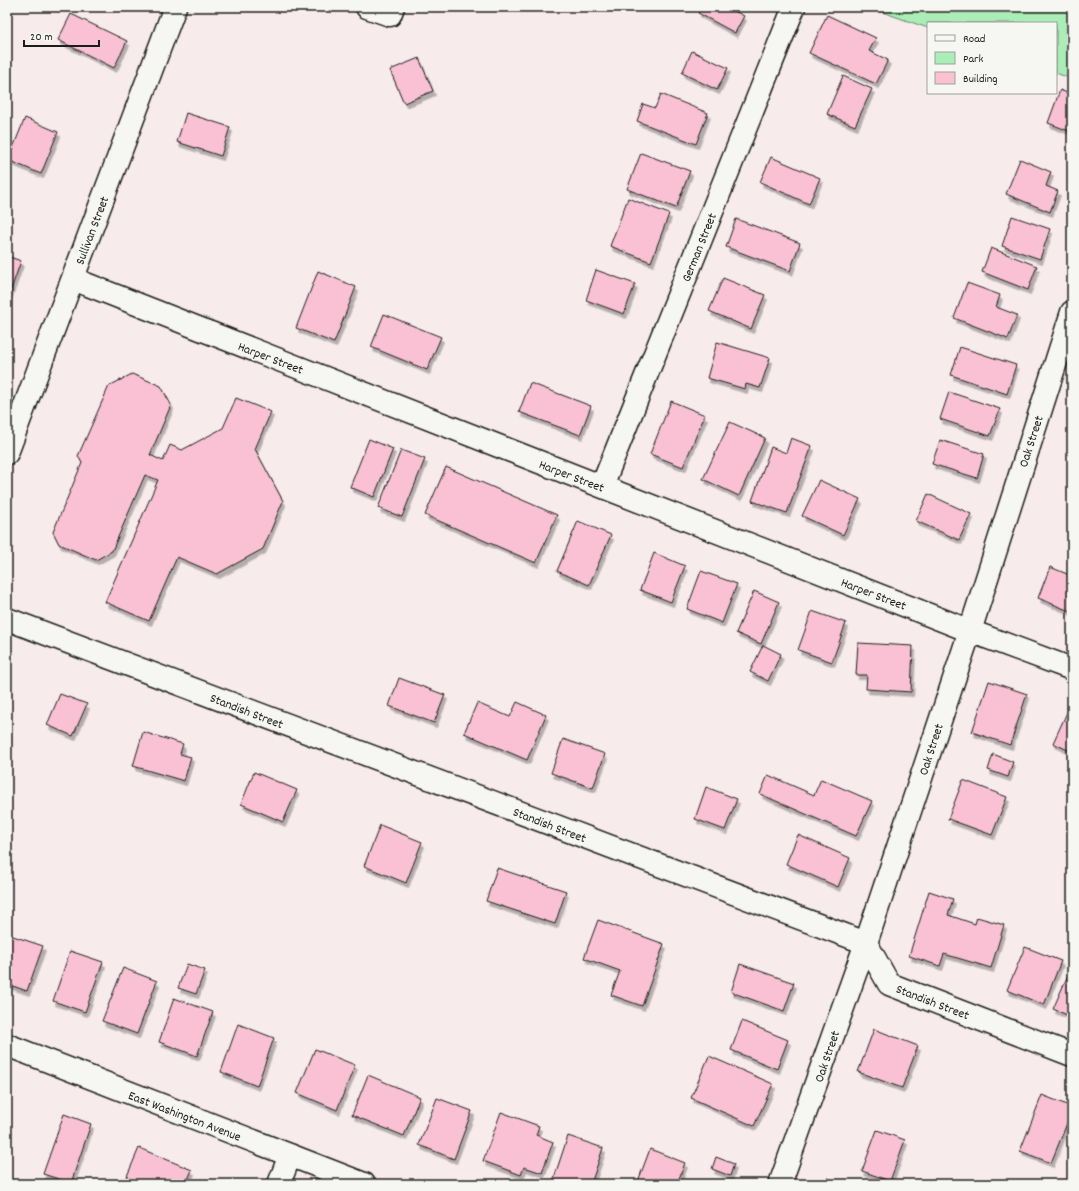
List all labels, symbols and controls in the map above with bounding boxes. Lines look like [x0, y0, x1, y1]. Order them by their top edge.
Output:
scale bar [24, 22, 99, 48]
legend [927, 22, 1057, 94]
text: 20 m [30, 29, 53, 46]
text: Road [963, 31, 985, 48]
text: Park [963, 51, 984, 68]
text: Building [963, 71, 998, 88]
street label: Sullivan Street [72, 194, 115, 268]
street label: German Street [678, 210, 723, 285]
street label: Harper Street [235, 338, 306, 381]
street label: Oak Street [1015, 413, 1050, 470]
street label: Harper Street [536, 456, 607, 499]
street label: Harper Street [838, 574, 909, 617]
street label: Standish Street [207, 690, 286, 735]
street label: Oak Street [915, 721, 950, 778]
street label: Standish Street [510, 804, 589, 849]
street label: Standish Street [893, 981, 972, 1026]
street label: Oak Street [811, 1028, 846, 1085]
street label: East Washington Avenue [125, 1087, 244, 1148]

